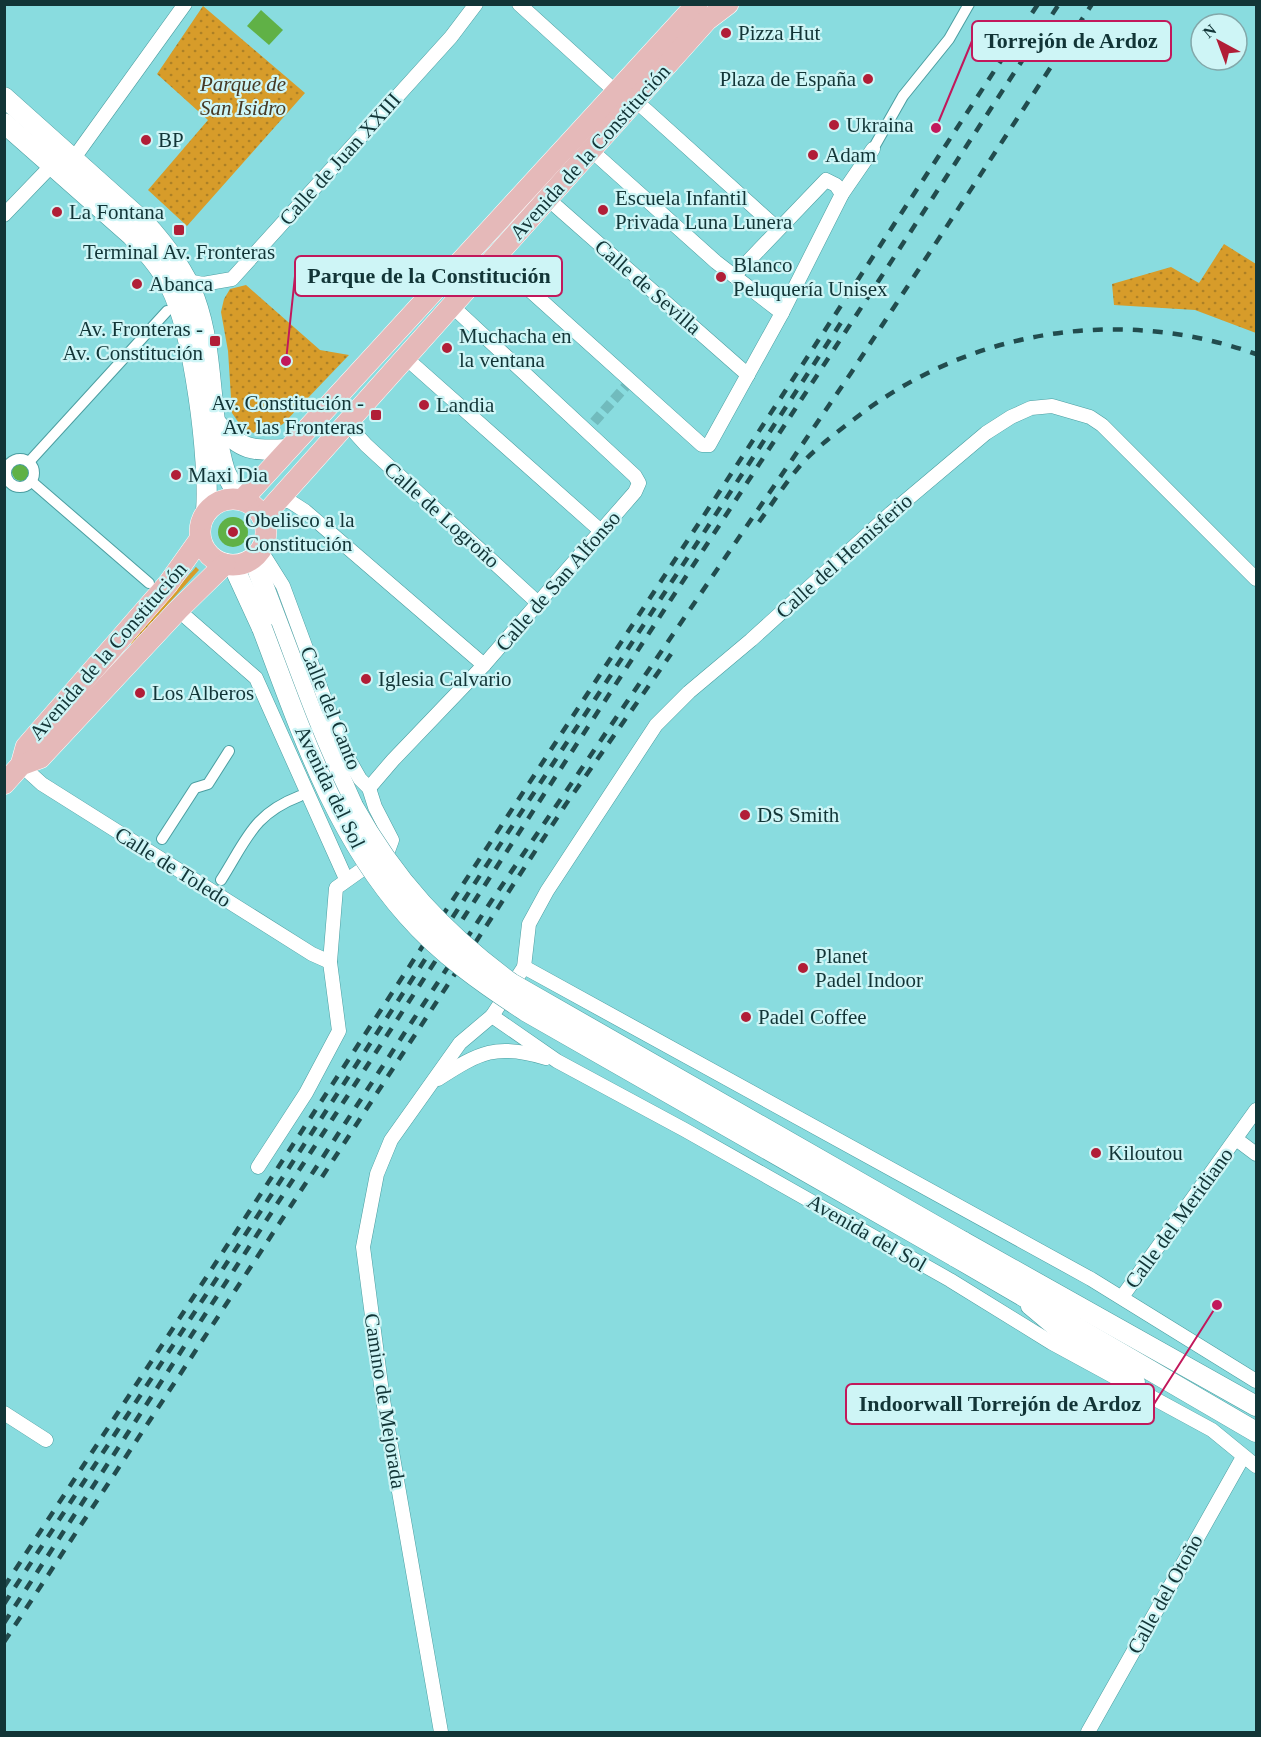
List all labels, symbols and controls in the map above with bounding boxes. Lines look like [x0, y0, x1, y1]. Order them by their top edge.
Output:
north arrow [1189, 12, 1249, 72]
place label: Pizza Hut [738, 21, 820, 45]
callout: Torrejón de Ardoz [972, 21, 1171, 61]
text: N [1200, 21, 1220, 41]
marker: Pizza Hut [719, 26, 733, 40]
text: Torrejón de Ardoz [984, 28, 1158, 53]
street label: Avenida de la Constitución [505, 59, 675, 245]
place label: Plaza de España [720, 67, 857, 91]
park label: Parque de San Isidro [199, 72, 286, 120]
marker: Plaza de España [861, 72, 875, 86]
street label: Calle de Juan XXIII [274, 88, 406, 230]
place label: Ukraina [846, 113, 914, 137]
marker: Ukraina [827, 118, 841, 132]
place label: BP [158, 128, 184, 152]
marker: BP [139, 133, 153, 147]
place label: Adam [825, 143, 876, 167]
marker: Adam [806, 148, 820, 162]
place label: Escuela Infantil Privada Luna Lunera [615, 186, 793, 234]
place label: La Fontana [69, 200, 165, 224]
marker: Escuela Infantil Privada Luna Lunera [596, 203, 610, 217]
marker: La Fontana [50, 205, 64, 219]
marker: Terminal Av. Fronteras [172, 223, 186, 237]
street label: Calle de Sevilla [590, 234, 707, 340]
place label: Terminal Av. Fronteras [83, 240, 275, 264]
place label: Blanco Peluquería Unisex [733, 253, 888, 301]
callout: Parque de la Constitución [295, 256, 562, 296]
text: Parque de la Constitución [307, 263, 551, 288]
marker: Blanco Peluquería Unisex [714, 270, 728, 284]
place label: Abanca [149, 272, 214, 296]
marker: Abanca [130, 277, 144, 291]
place label: Av. Fronteras - Av. Constitución [62, 317, 203, 365]
place label: Muchacha en la ventana [459, 324, 572, 372]
marker: Av. Fronteras - Av. Constitución [208, 334, 222, 348]
marker: Muchacha en la ventana [440, 341, 454, 355]
place label: Av. Constitución - Av. las Fronteras [211, 391, 364, 439]
place label: Landia [436, 393, 495, 417]
marker: Landia [417, 398, 431, 412]
marker: Av. Constitución - Av. las Fronteras [369, 408, 383, 422]
street label: Calle de Logroño [379, 457, 505, 573]
place label: Maxi Dia [188, 463, 269, 487]
marker: Maxi Dia [169, 468, 183, 482]
street label: Calle del Hemisferio [771, 489, 917, 623]
street label: Calle de San Alfonso [491, 506, 625, 656]
place label: Obelisco a la Constitución [245, 508, 355, 556]
marker: Obelisco a la Constitución [226, 525, 240, 539]
street label: Avenida de la Constitución [24, 557, 192, 745]
street label: Calle del Canto [295, 643, 367, 773]
place label: Iglesia Calvario [378, 667, 512, 691]
marker: Iglesia Calvario [359, 672, 373, 686]
place label: Los Alberos [152, 681, 254, 705]
marker: Los Alberos [133, 686, 147, 700]
street label: Avenida del Sol [290, 722, 370, 853]
place label: DS Smith [757, 803, 840, 827]
marker: DS Smith [738, 808, 752, 822]
street label: Calle de Toledo [111, 822, 235, 912]
place label: Planet Padel Indoor [815, 944, 923, 992]
marker: Planet Padel Indoor [796, 961, 810, 975]
place label: Padel Coffee [758, 1005, 867, 1029]
marker: Padel Coffee [739, 1010, 753, 1024]
place label: Kiloutou [1108, 1141, 1183, 1165]
street label: Calle del Meridiano [1120, 1143, 1238, 1293]
marker: Kiloutou [1089, 1146, 1103, 1160]
street label: Avenida del Sol [803, 1189, 931, 1277]
street label: Camino de Mejorada [359, 1312, 411, 1491]
callout: Indoorwall Torrejón de Ardoz [846, 1384, 1154, 1424]
text: Indoorwall Torrejón de Ardoz [859, 1391, 1142, 1416]
street label: Calle del Otoño [1122, 1530, 1208, 1658]

